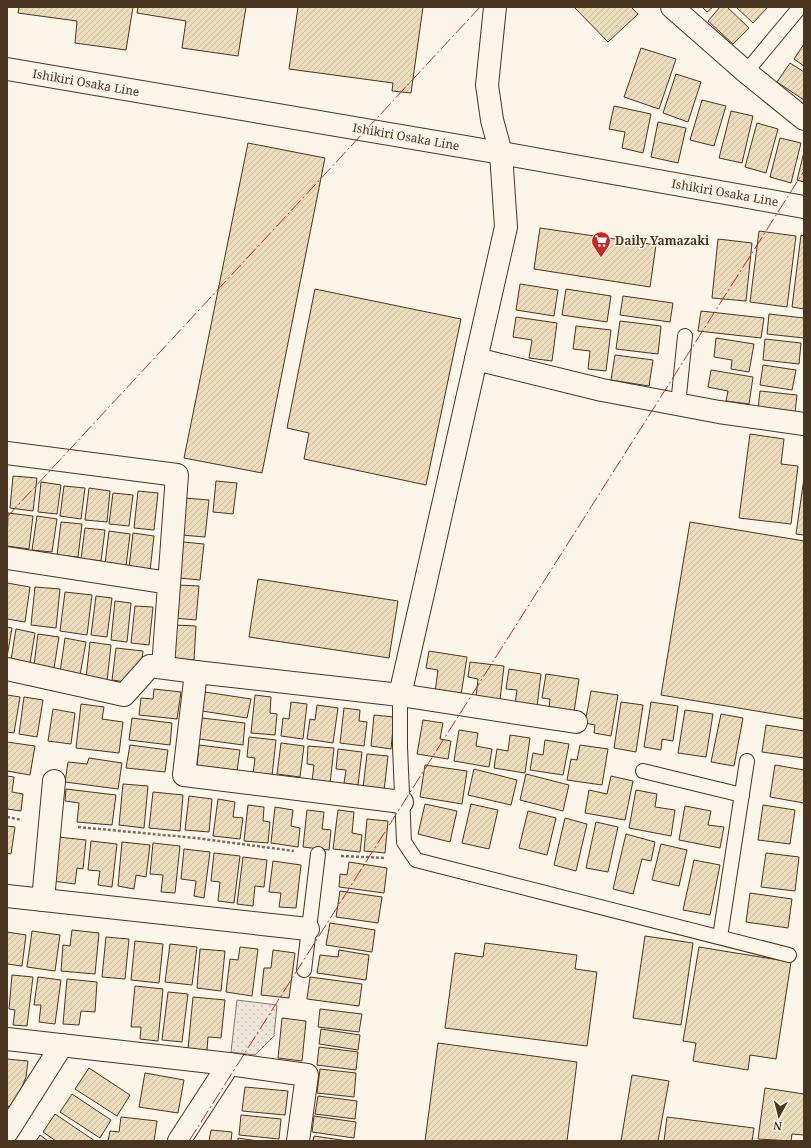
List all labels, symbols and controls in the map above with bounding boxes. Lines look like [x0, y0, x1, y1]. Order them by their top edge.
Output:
street label: Ishikiri Osaka Line [31, 65, 141, 100]
street label: Ishikiri Osaka Line [351, 119, 461, 154]
street label: Ishikiri Osaka Line [670, 175, 780, 210]
supermarket icon: Daily Yamazaki [590, 230, 612, 258]
place label: Daily Yamazaki [615, 232, 710, 249]
north arrow [759, 1096, 799, 1136]
text: N [772, 1118, 783, 1134]

